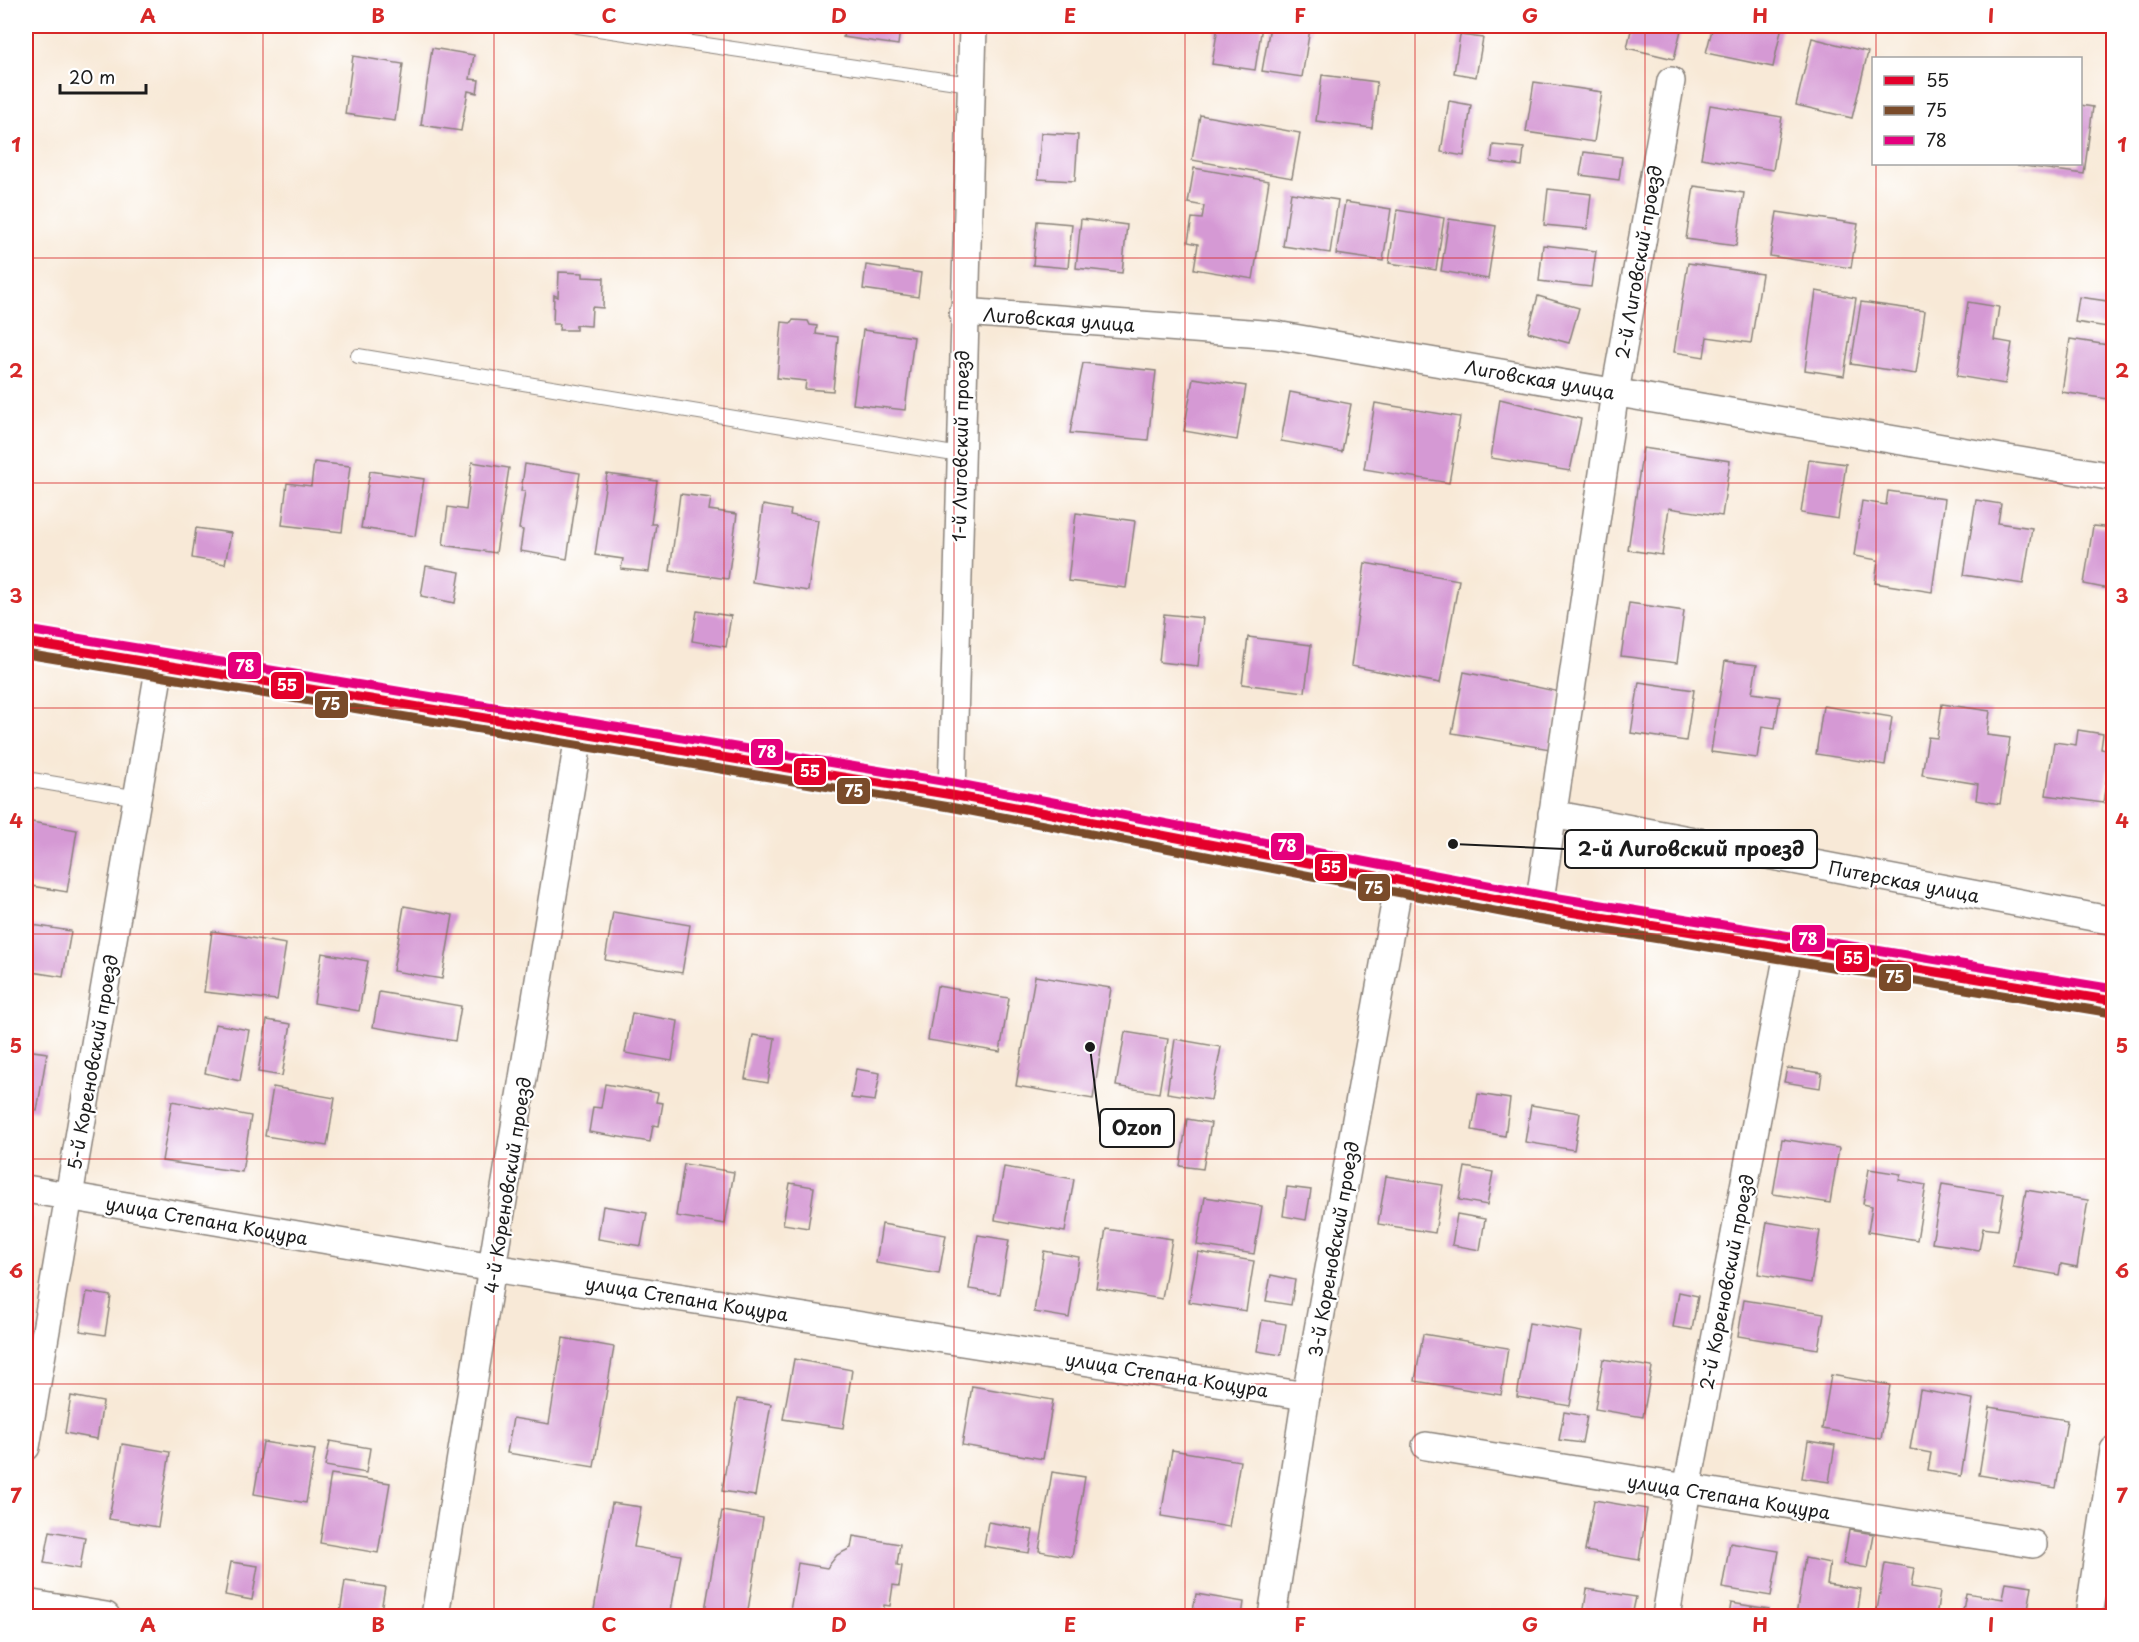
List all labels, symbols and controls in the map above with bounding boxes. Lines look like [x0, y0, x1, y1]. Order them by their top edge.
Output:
text: A [140, 0, 156, 30]
text: B [371, 0, 385, 30]
text: C [601, 0, 617, 30]
text: D [831, 0, 847, 30]
text: E [1064, 0, 1076, 30]
text: F [1294, 0, 1306, 30]
text: G [1522, 0, 1538, 30]
text: H [1752, 0, 1768, 30]
text: I [1988, 0, 1994, 30]
scale bar [60, 57, 146, 95]
legend [1872, 57, 2082, 165]
text: 20 m [69, 63, 115, 90]
text: 55 [1926, 66, 1949, 93]
text: 75 [1926, 96, 1947, 123]
text: 78 [1926, 126, 1947, 153]
text: 1 [11, 129, 21, 159]
text: 1 [2117, 129, 2127, 159]
street label: 2-й Лиговский проезд [1608, 163, 1668, 361]
street label: Лиговская улица [982, 300, 1136, 338]
street label: 1-й Лиговский проезд [945, 350, 975, 542]
street label: Лиговская улица [1463, 353, 1618, 406]
text: 2 [9, 355, 23, 385]
text: 2 [2115, 355, 2129, 385]
text: 3 [9, 580, 23, 610]
text: 3 [2115, 580, 2129, 610]
line badge: 78 [227, 651, 262, 680]
text: 78 [235, 653, 255, 677]
line badge: 55 [270, 671, 305, 700]
text: 55 [277, 672, 297, 696]
line badge: 75 [314, 690, 349, 719]
text: 75 [321, 691, 341, 715]
line badge: 78 [750, 738, 784, 766]
text: 78 [757, 739, 777, 763]
line badge: 55 [793, 757, 827, 786]
text: 55 [800, 758, 820, 782]
line badge: 75 [836, 777, 871, 805]
text: 75 [844, 778, 864, 802]
text: 4 [9, 805, 23, 835]
text: 4 [2115, 805, 2129, 835]
callout: 2-й Лиговский проезд [1565, 830, 1817, 868]
line badge: 78 [1270, 832, 1305, 861]
text: 78 [1277, 833, 1297, 857]
text: 2-й Лиговский проезд [1578, 833, 1804, 863]
line badge: 55 [1314, 853, 1348, 882]
street label: Питерская улица [1826, 853, 1982, 909]
text: 55 [1321, 854, 1341, 878]
line badge: 75 [1357, 873, 1391, 902]
text: 75 [1364, 875, 1384, 899]
line badge: 78 [1791, 924, 1826, 953]
text: 78 [1798, 926, 1818, 950]
line badge: 55 [1835, 944, 1870, 973]
text: 55 [1843, 945, 1863, 969]
street label: 5-й Кореновский проезд [60, 952, 124, 1172]
line badge: 75 [1878, 963, 1912, 992]
text: 75 [1885, 964, 1905, 988]
text: 5 [10, 1030, 22, 1060]
text: 5 [2116, 1030, 2128, 1060]
street label: 4-й Кореновский проезд [477, 1075, 537, 1295]
callout: Ozon [1100, 1109, 1174, 1147]
text: Ozon [1112, 1112, 1162, 1142]
street label: 3-й Кореновский проезд [1301, 1139, 1365, 1359]
street label: 2-й Кореновский проезд [1692, 1172, 1760, 1392]
street label: улица Степана Коцура [104, 1189, 311, 1251]
text: 6 [9, 1255, 23, 1285]
text: 6 [2115, 1255, 2129, 1285]
street label: улица Степана Коцура [584, 1269, 791, 1327]
street label: улица Степана Коцура [1064, 1345, 1271, 1403]
street label: улица Степана Коцура [1626, 1467, 1833, 1525]
text: 7 [10, 1480, 22, 1510]
text: 7 [2116, 1480, 2128, 1510]
text: A [140, 1609, 156, 1639]
text: B [371, 1609, 385, 1639]
text: C [601, 1609, 617, 1639]
text: D [831, 1609, 847, 1639]
text: E [1064, 1609, 1076, 1639]
text: F [1294, 1609, 1306, 1639]
text: G [1522, 1609, 1538, 1639]
text: H [1752, 1609, 1768, 1639]
text: I [1988, 1609, 1994, 1639]

